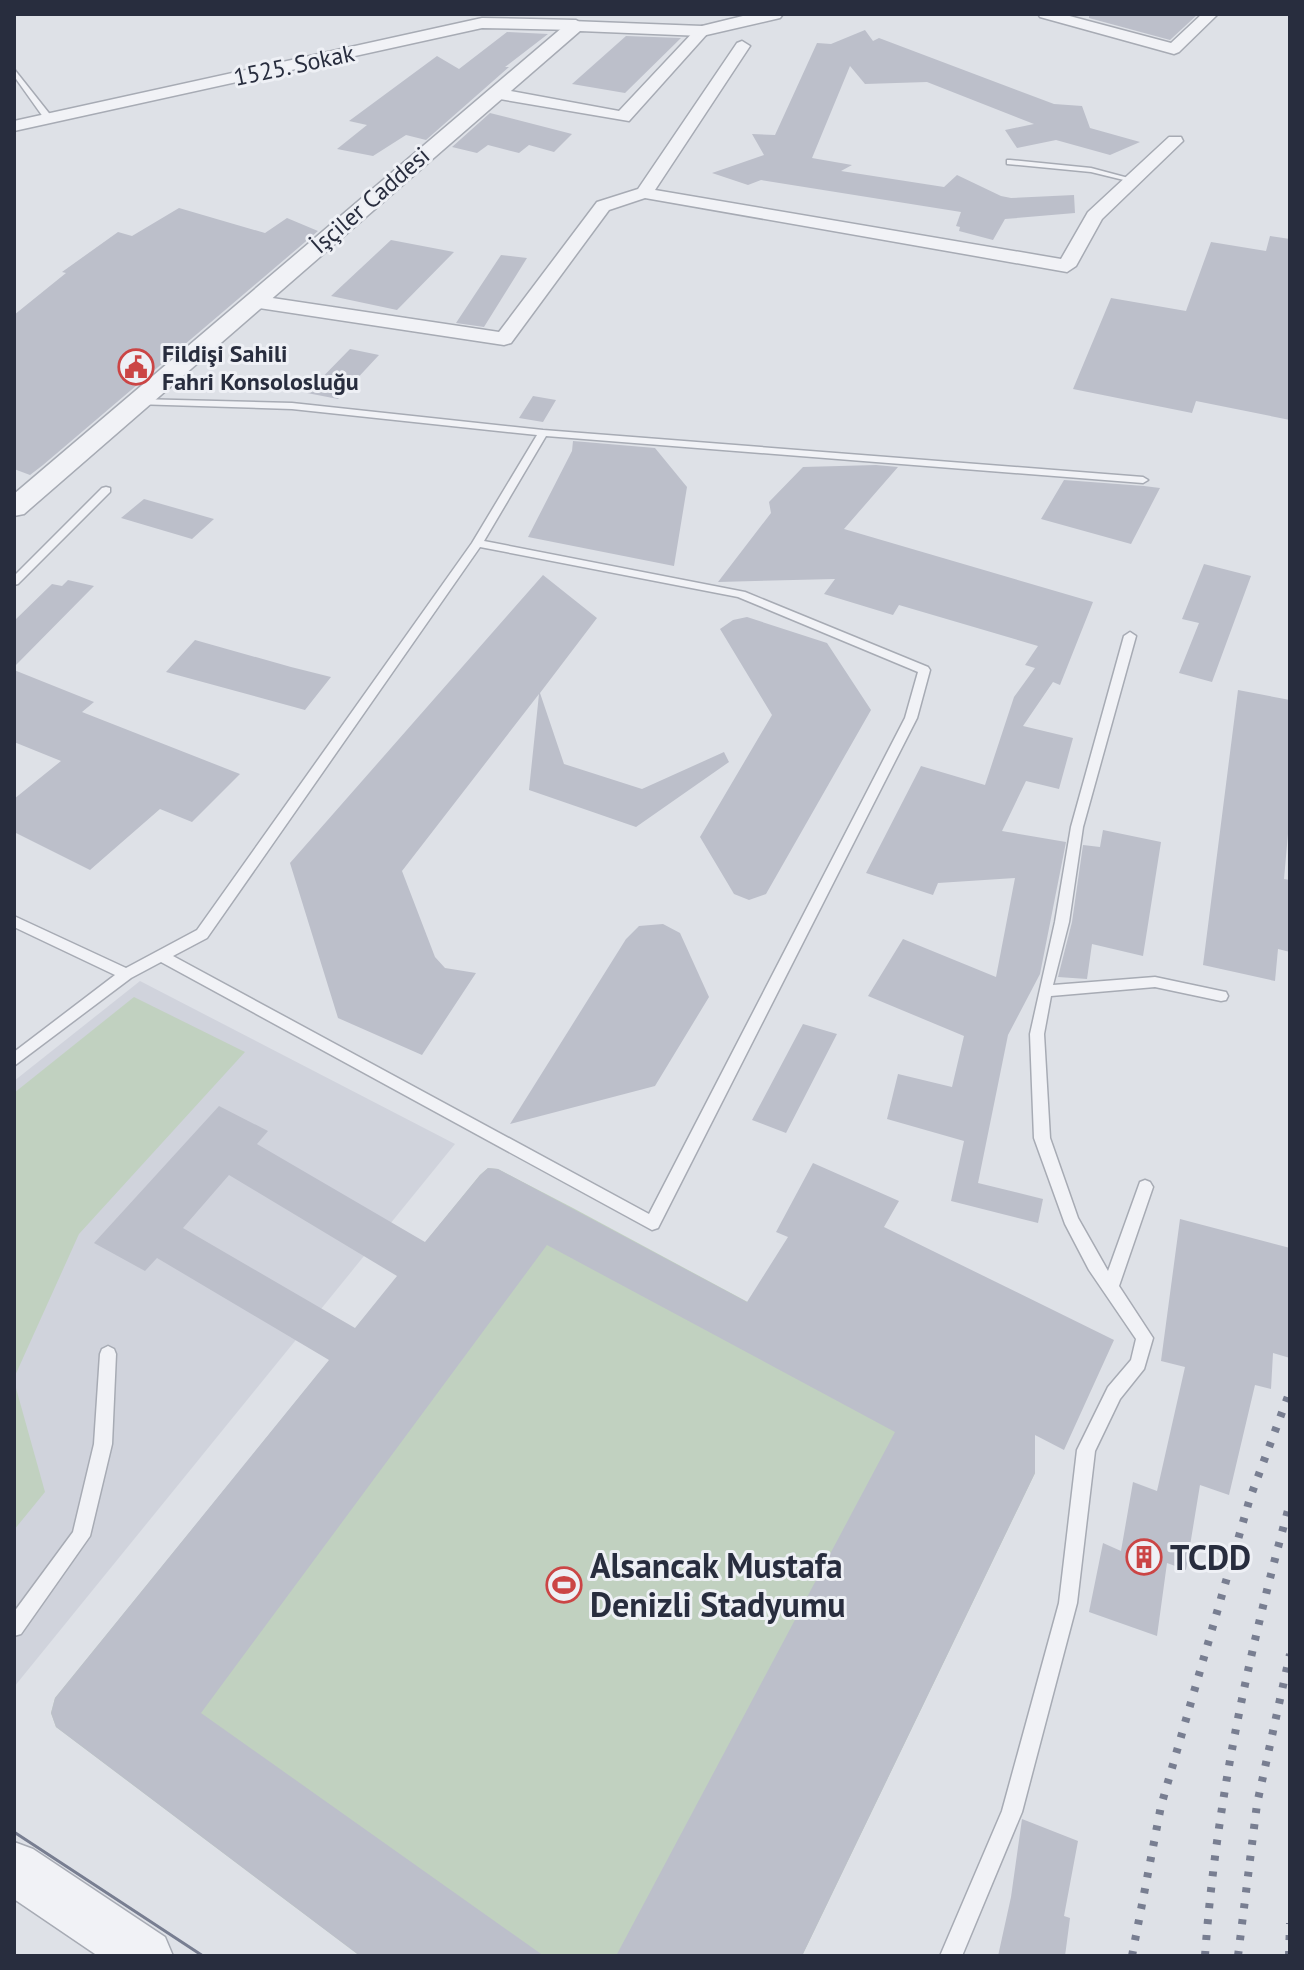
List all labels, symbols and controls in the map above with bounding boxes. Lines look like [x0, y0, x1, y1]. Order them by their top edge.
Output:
street label: 1525. Sokak [231, 37, 358, 93]
street label: İşçiler Caddesi [304, 140, 436, 260]
place label: Fildişi Sahili Fahri Konsolosluğu [162, 338, 359, 397]
public building icon: Fildişi Sahili Fahri Konsolosluğu [117, 348, 155, 386]
place label: TCDD [1170, 1535, 1251, 1579]
building icon: TCDD [1125, 1538, 1163, 1576]
place label: Alsancak Mustafa Denizli Stadyumu [590, 1543, 846, 1626]
sports icon: Alsancak Mustafa Denizli Stadyumu [545, 1566, 583, 1604]

